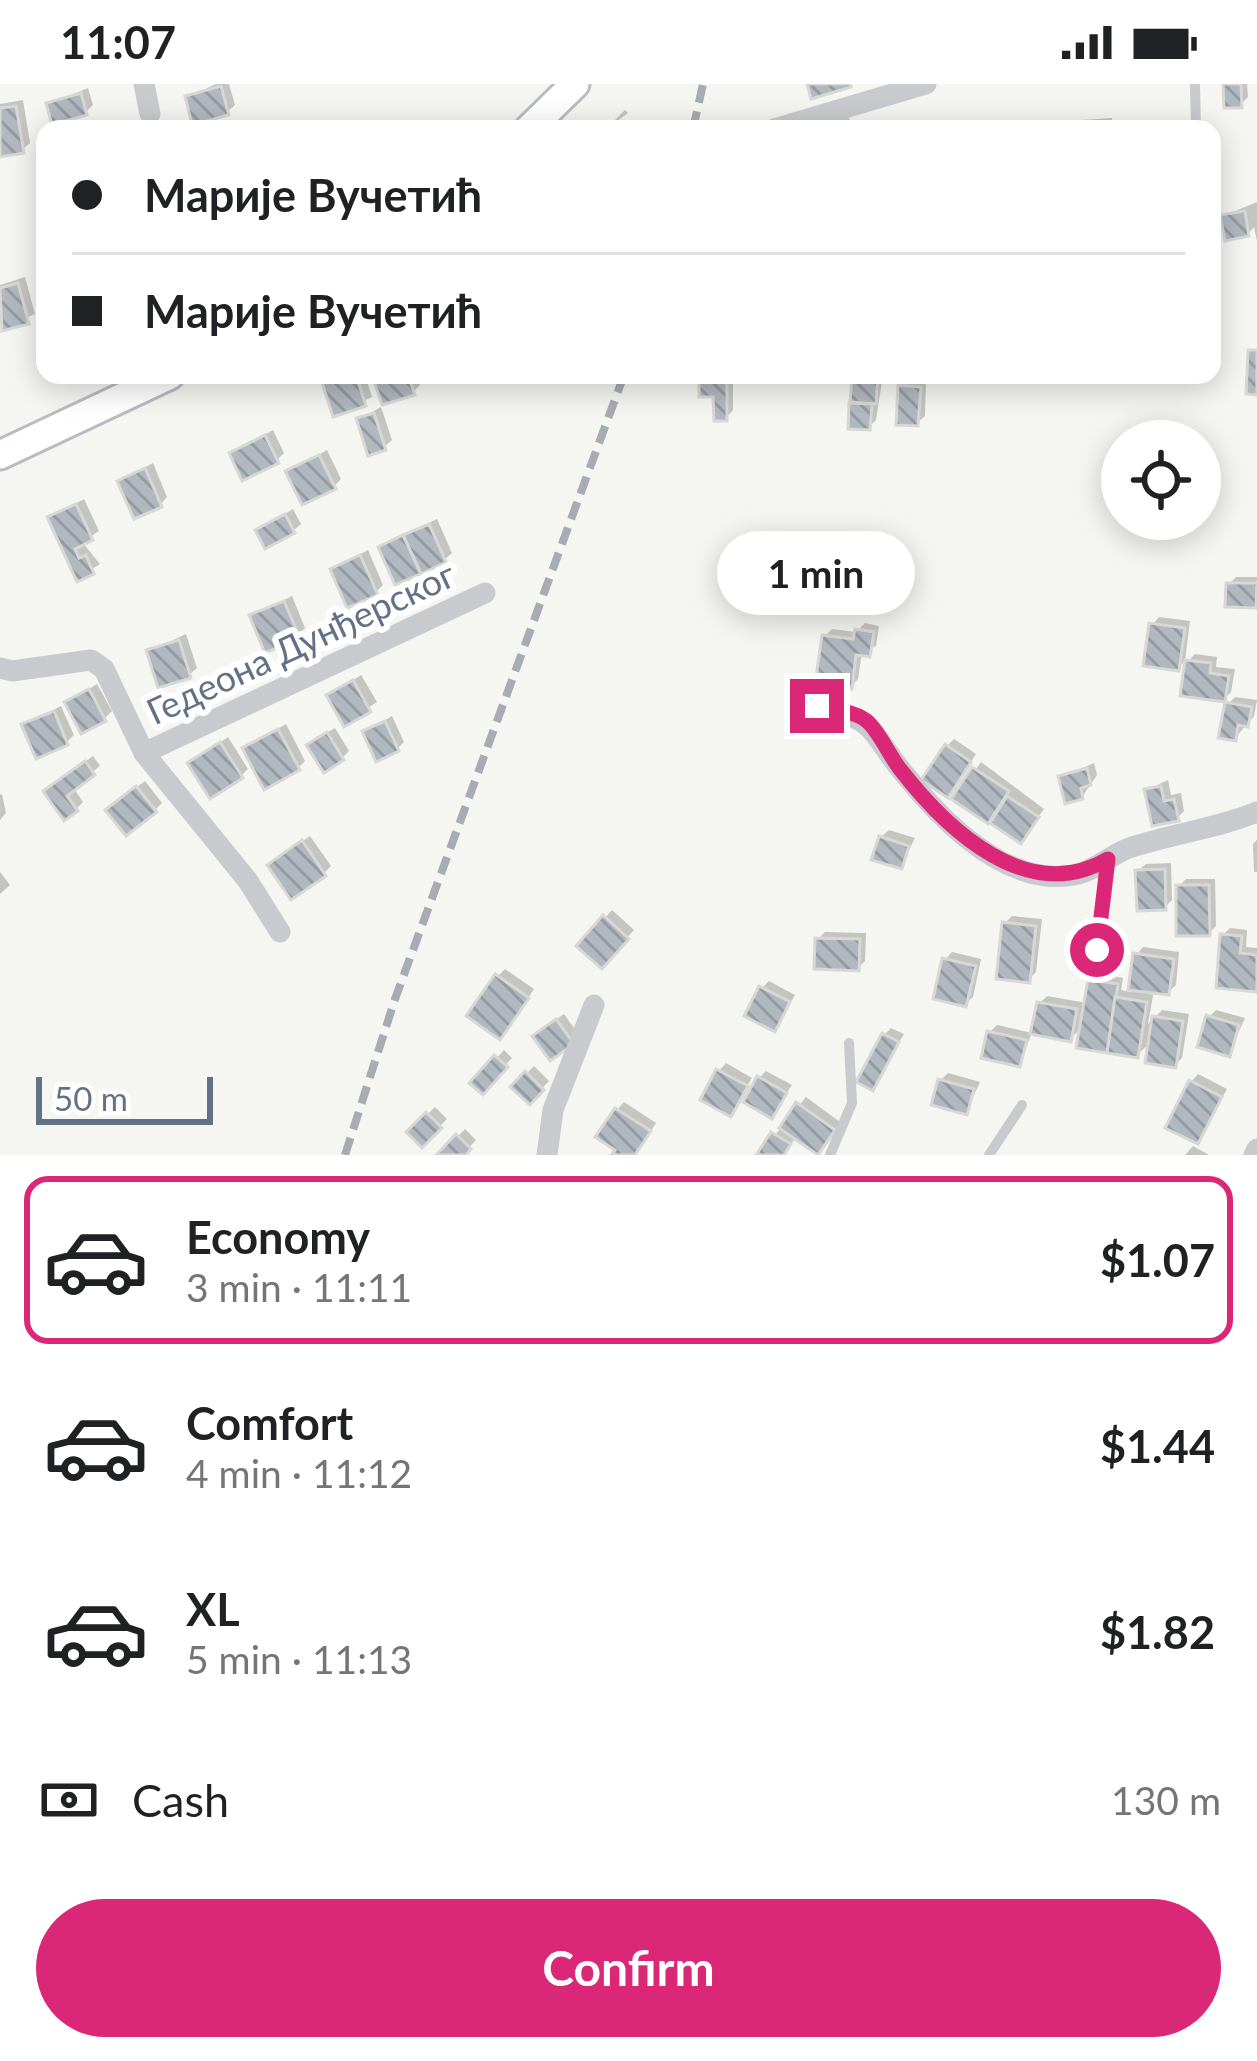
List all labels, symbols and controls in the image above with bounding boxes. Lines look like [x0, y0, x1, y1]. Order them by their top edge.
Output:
text: 11:07 [60, 15, 176, 69]
text: Марије Вучетић [144, 168, 482, 222]
text: Марије Вучетић [144, 284, 482, 338]
map controls [1101, 420, 1221, 540]
button: locate [1101, 420, 1221, 540]
callout: 1 min [718, 532, 916, 616]
text: 1 min [768, 550, 864, 596]
street label: Гедеона Дунђерског [139, 551, 462, 733]
route end [790, 679, 844, 733]
route start [1070, 923, 1124, 977]
scale bar [36, 1071, 213, 1124]
text: 50 m [54, 1078, 128, 1118]
icon: car [42, 1206, 150, 1314]
text: Economy [186, 1210, 370, 1264]
text: $1.07 [1100, 1233, 1215, 1287]
text: 3 min · 11:11 [186, 1264, 412, 1310]
icon: car [42, 1392, 150, 1500]
text: Comfort [186, 1396, 353, 1450]
text: $1.44 [1100, 1419, 1215, 1473]
text: 4 min · 11:12 [186, 1450, 412, 1496]
icon: car [42, 1578, 150, 1686]
text: XL [186, 1582, 240, 1636]
text: $1.82 [1100, 1605, 1215, 1659]
text: 5 min · 11:13 [186, 1636, 412, 1682]
icon: cash [36, 1767, 102, 1833]
text: Cash [132, 1773, 229, 1827]
text: 130 m [1111, 1777, 1221, 1823]
button: Confirm [36, 1899, 1221, 2037]

